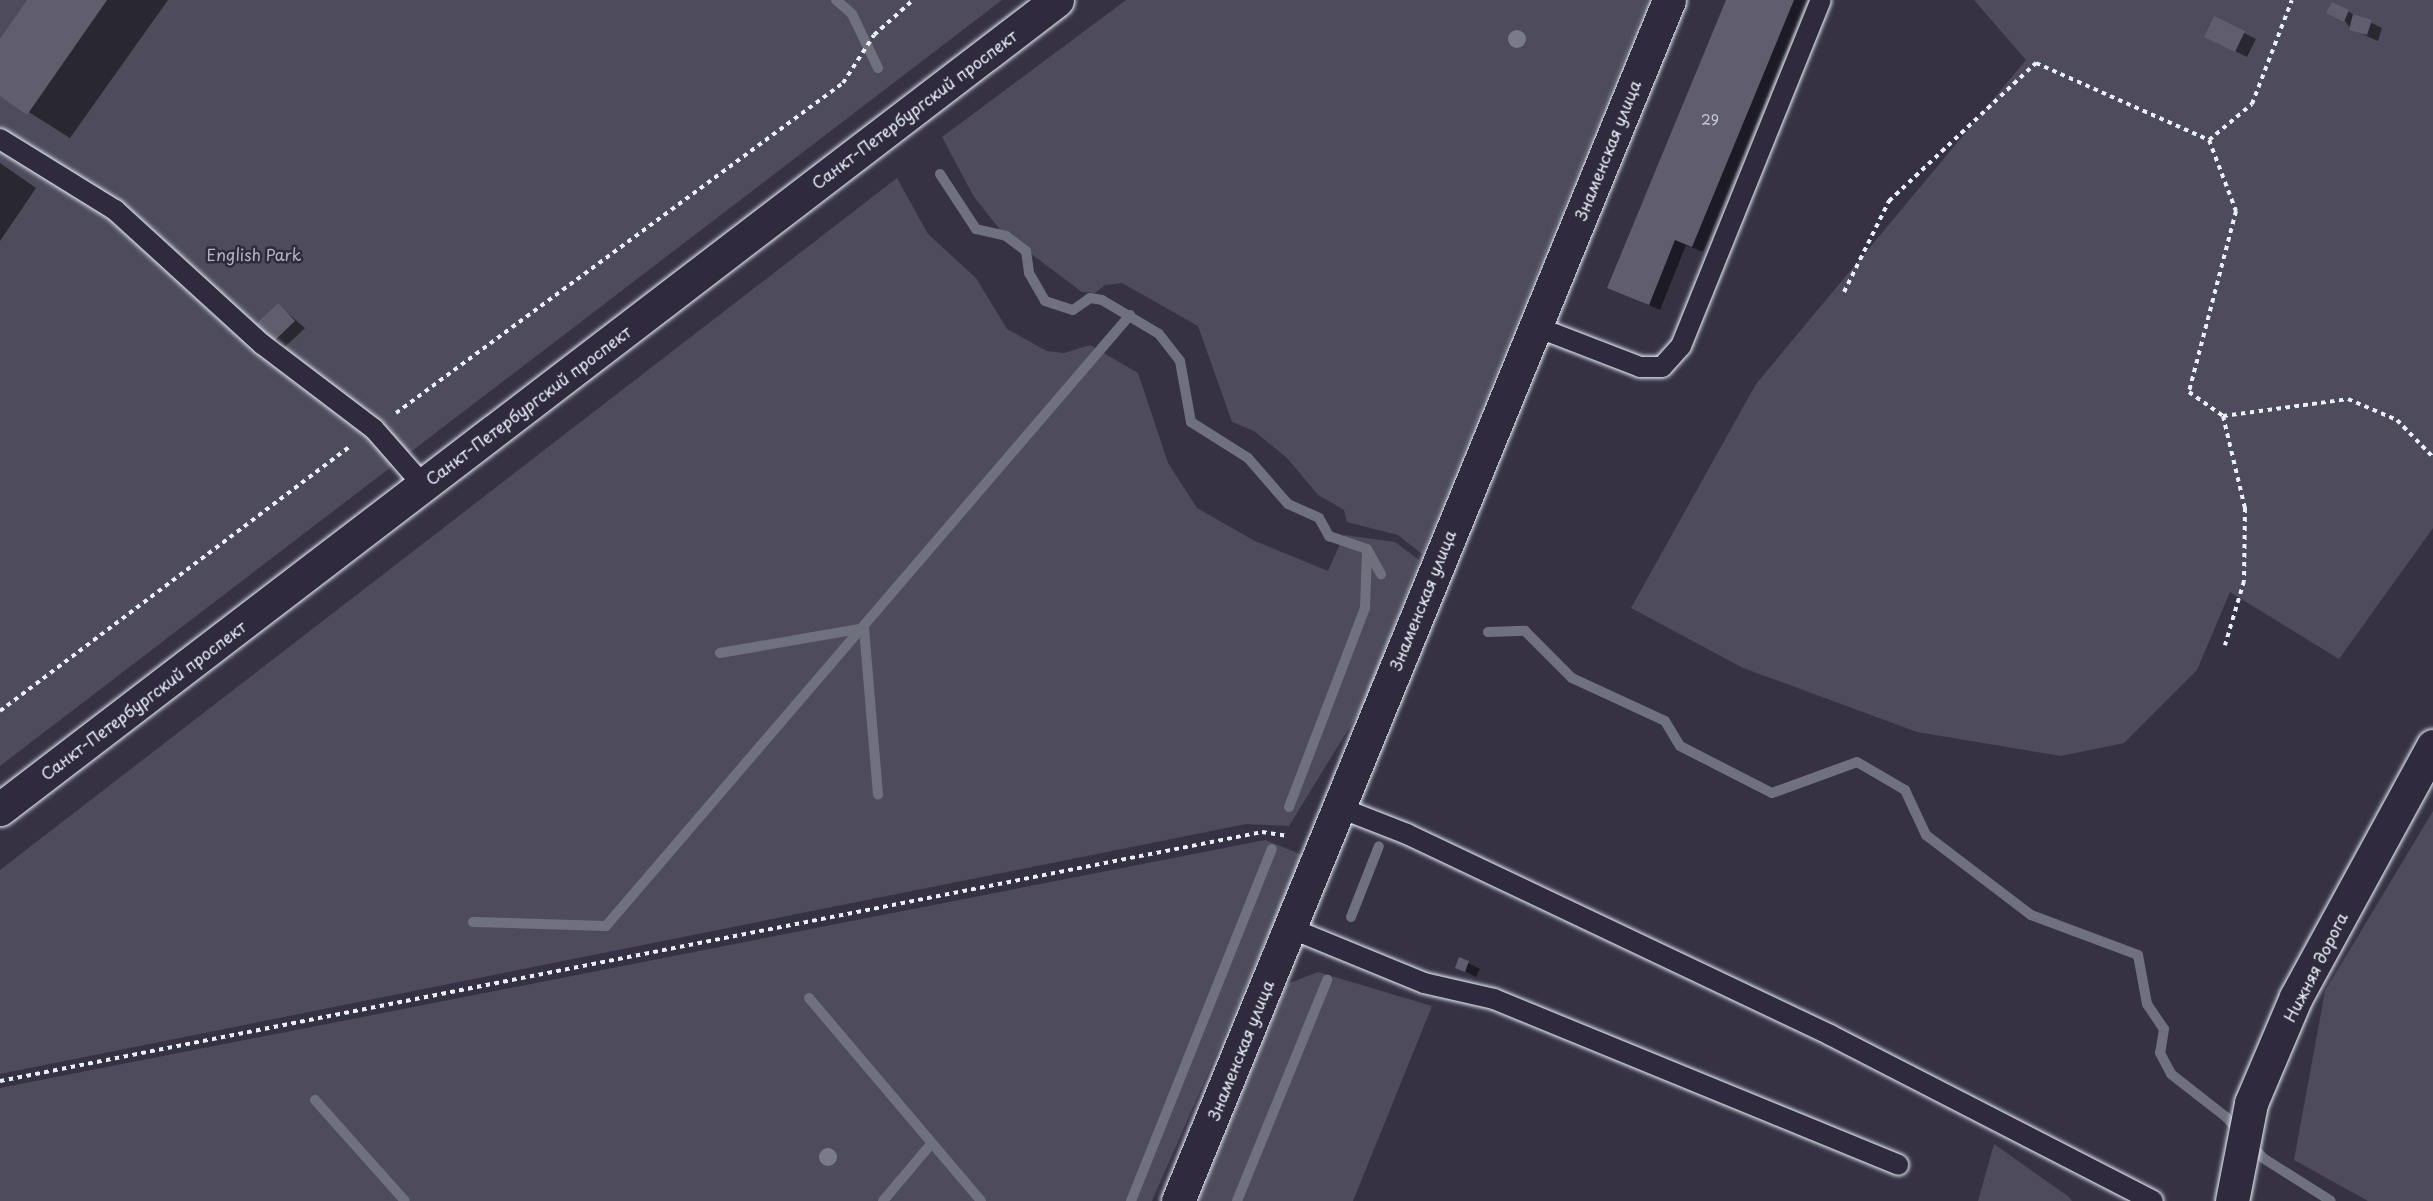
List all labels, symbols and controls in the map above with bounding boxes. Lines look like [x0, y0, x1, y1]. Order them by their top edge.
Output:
street label: Санкт-Петербургский проспект [807, 25, 1021, 193]
street label: Знаменская улица [1570, 77, 1644, 223]
house number: 29 [1701, 112, 1719, 128]
park label: English Park [206, 244, 302, 264]
street label: Санкт-Петербургский проспект [421, 321, 635, 489]
street label: Знаменская улица [1385, 527, 1459, 673]
street label: Санкт-Петербургский проспект [36, 616, 250, 784]
street label: Нижняя дорога [2279, 909, 2351, 1025]
street label: Знаменская улица [1203, 977, 1277, 1123]

